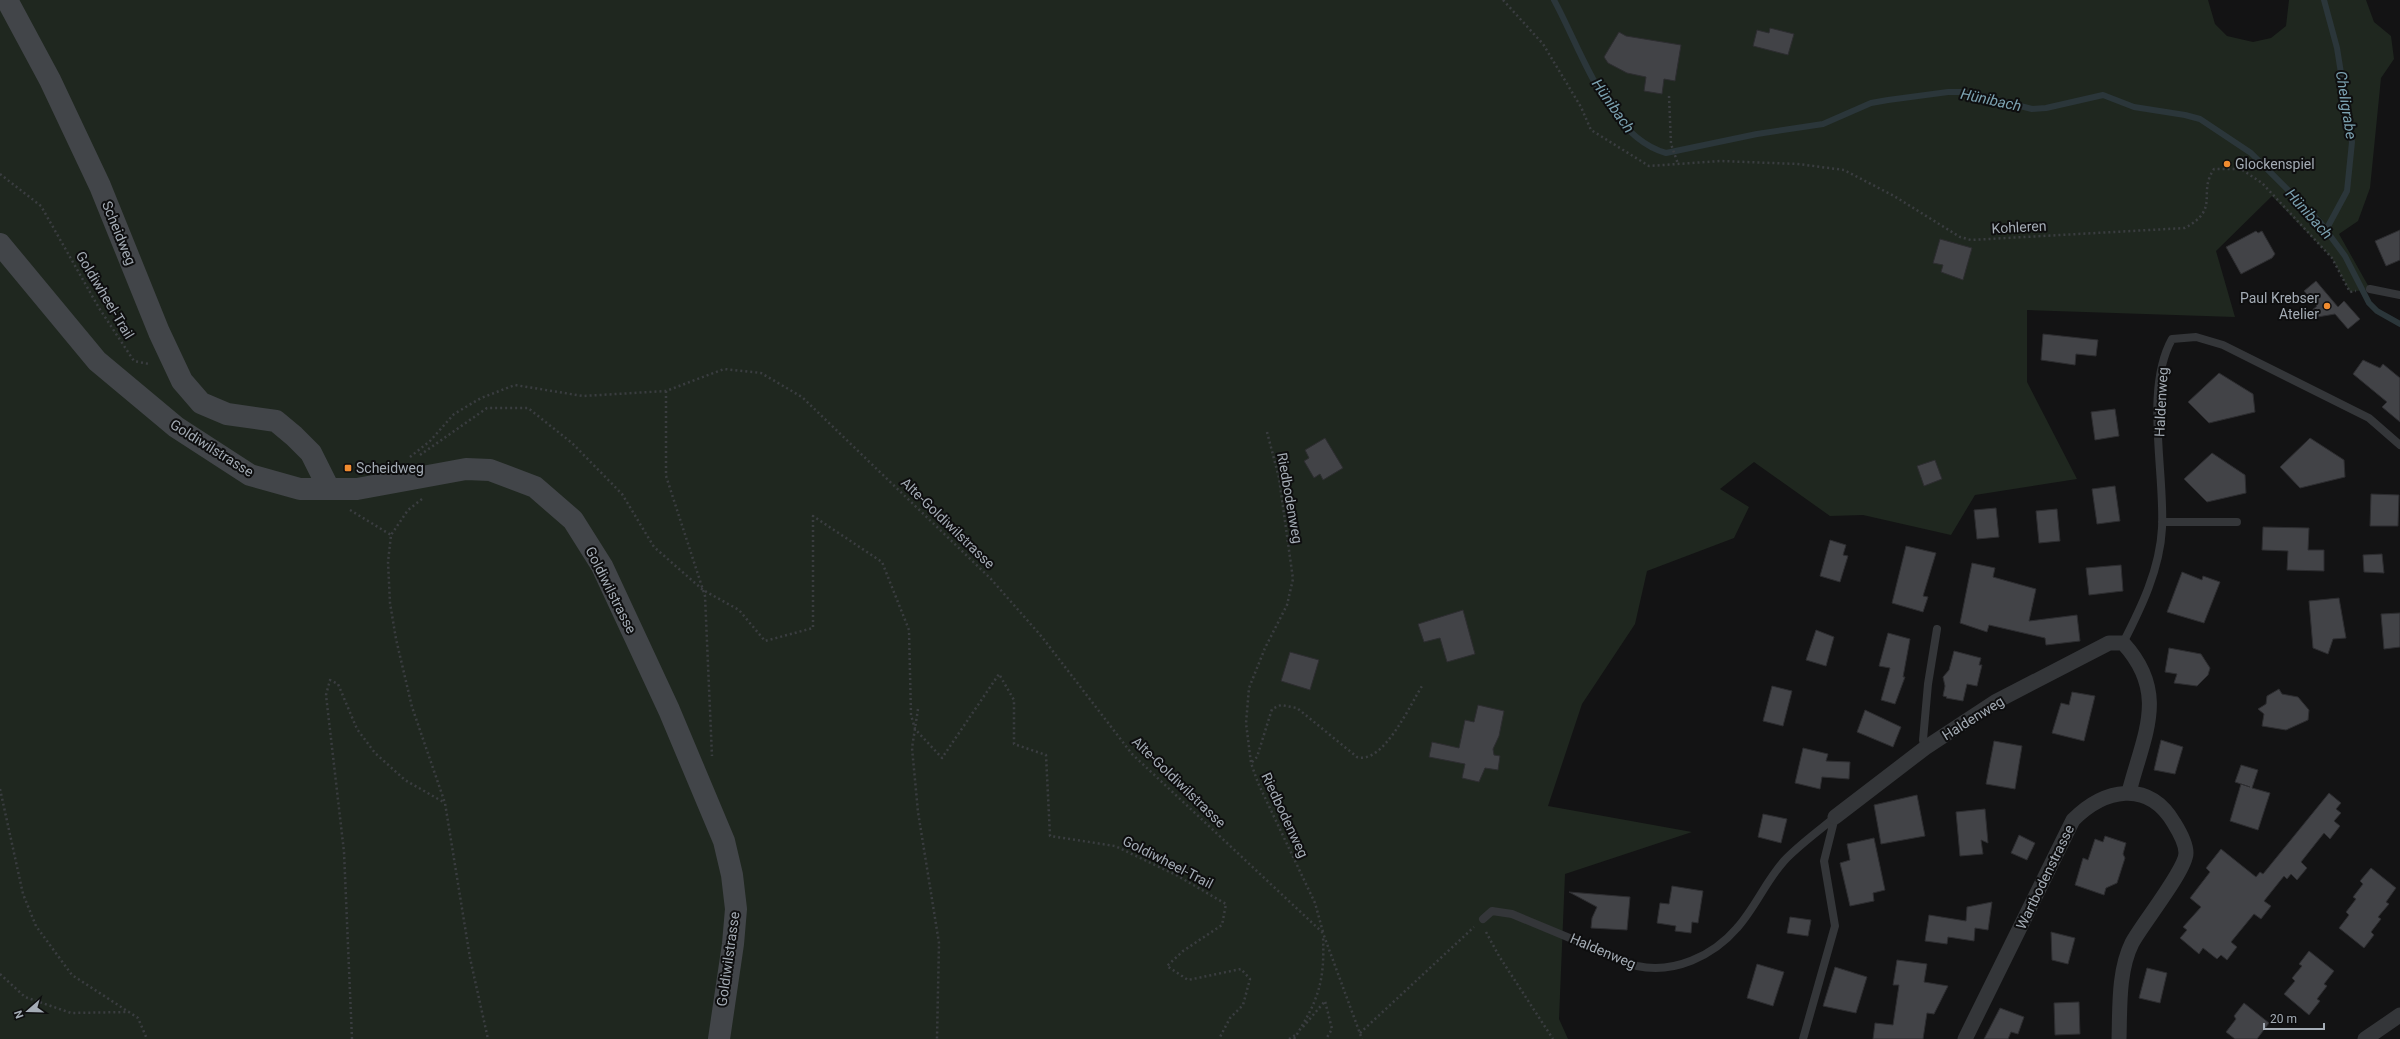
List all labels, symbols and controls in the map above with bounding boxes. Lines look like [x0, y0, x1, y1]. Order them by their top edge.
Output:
water label: Cheligrabe [2332, 70, 2360, 141]
water label: Hünibach [1588, 76, 1638, 136]
water label: Hünibach [1959, 85, 2023, 115]
place label: Glockenspiel [2235, 156, 2315, 172]
marker: Glockenspiel [2222, 159, 2232, 169]
water label: Hünibach [2282, 185, 2336, 243]
street label: Scheidweg [99, 199, 139, 267]
street label: Kohleren [1991, 218, 2047, 236]
street label: Goldiwheel-Trail [73, 248, 137, 342]
place label: Paul Krebser Atelier [2240, 290, 2319, 322]
marker: Paul Krebser Atelier [2322, 301, 2332, 311]
street label: Haldenweg [2151, 367, 2171, 437]
street label: Goldiwilstrasse [167, 416, 257, 480]
street label: Riedbodenweg [1274, 451, 1306, 545]
place label: Scheidweg [356, 460, 424, 476]
marker: Scheidweg [343, 463, 353, 473]
street label: Alte-Goldiwilstrasse [898, 474, 998, 572]
street label: Goldiwilstrasse [582, 544, 640, 636]
street label: Haldenweg [1939, 693, 2007, 743]
street label: Alte-Goldiwilstrasse [1129, 733, 1229, 831]
street label: Riedbodenweg [1258, 770, 1312, 860]
street label: Wartbodenstrasse [2013, 822, 2077, 932]
street label: Goldiwheel-Trail [1120, 832, 1216, 892]
street label: Goldiwilstrasse [713, 911, 743, 1007]
street label: Haldenweg [1568, 930, 1638, 972]
north arrow [8, 991, 48, 1031]
scale bar [2264, 1005, 2324, 1031]
text: N [12, 1008, 27, 1020]
text: 20 m [2270, 1012, 2297, 1026]

